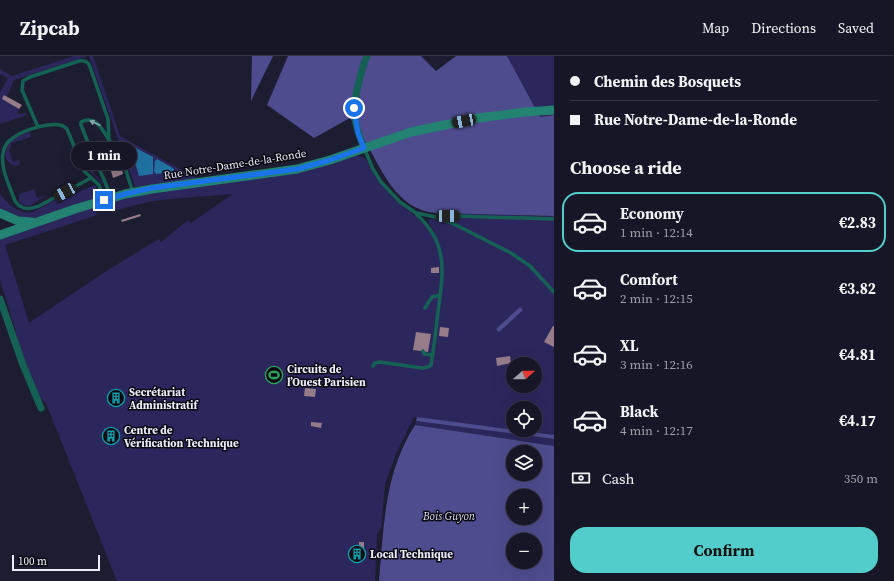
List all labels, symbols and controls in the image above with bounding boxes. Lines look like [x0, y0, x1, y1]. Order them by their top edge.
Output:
text: Zipcab [20, 15, 80, 41]
text: Map [702, 18, 729, 38]
text: Directions [751, 18, 816, 38]
text: Saved [838, 18, 874, 38]
text: Chemin des Bosquets [594, 71, 741, 92]
route start [345, 99, 363, 117]
text: Rue Notre-Dame-de-la-Ronde [594, 109, 797, 130]
car [451, 113, 477, 129]
one-way arrow [89, 120, 100, 126]
callout: 1 min [71, 142, 137, 170]
street label: Rue Notre-Dame-de-la-Ronde [163, 146, 308, 183]
text: 1 min [87, 147, 121, 164]
text: Choose a ride [570, 155, 682, 180]
car [52, 181, 78, 203]
route end [95, 191, 113, 209]
text: Economy [620, 203, 684, 224]
icon: car [572, 204, 608, 240]
car [436, 210, 460, 222]
text: €2.83 [839, 212, 876, 233]
text: 1 min · 12:14 [620, 224, 693, 241]
text: Comfort [620, 269, 678, 290]
icon: car [572, 270, 608, 306]
text: €3.82 [839, 278, 876, 299]
text: 2 min · 12:15 [620, 290, 693, 307]
text: XL [620, 335, 639, 356]
icon: car [572, 336, 608, 372]
text: €4.81 [839, 344, 876, 365]
text: 3 min · 12:16 [620, 356, 693, 373]
north arrow [506, 357, 542, 393]
map controls [506, 357, 542, 569]
place label: Circuits de l’Ouest Parisien [287, 362, 366, 390]
sports icon: Circuits de l’Ouest Parisien [264, 365, 284, 385]
place label: Secrétariat Administratif [129, 385, 199, 413]
building icon: Secrétariat Administratif [106, 388, 126, 408]
button: locate [506, 401, 542, 437]
text: Black [620, 401, 659, 422]
icon: car [572, 402, 608, 438]
text: €4.17 [839, 410, 876, 431]
text: 4 min · 12:17 [620, 422, 693, 439]
place label: Centre de Vérification Technique [124, 423, 239, 451]
building icon: Centre de Vérification Technique [101, 426, 121, 446]
button: layers [506, 445, 542, 481]
icon: cash [570, 467, 592, 489]
text: Cash [602, 468, 634, 489]
text: 350 m [844, 470, 878, 487]
button: + [506, 489, 542, 525]
park label: Bois Guyon [422, 509, 476, 524]
button: Confirm [570, 527, 878, 573]
button: − [506, 533, 542, 569]
building icon: Local Technique [347, 544, 367, 564]
place label: Local Technique [370, 547, 453, 562]
scale bar [12, 553, 100, 572]
text: 100 m [18, 554, 47, 569]

